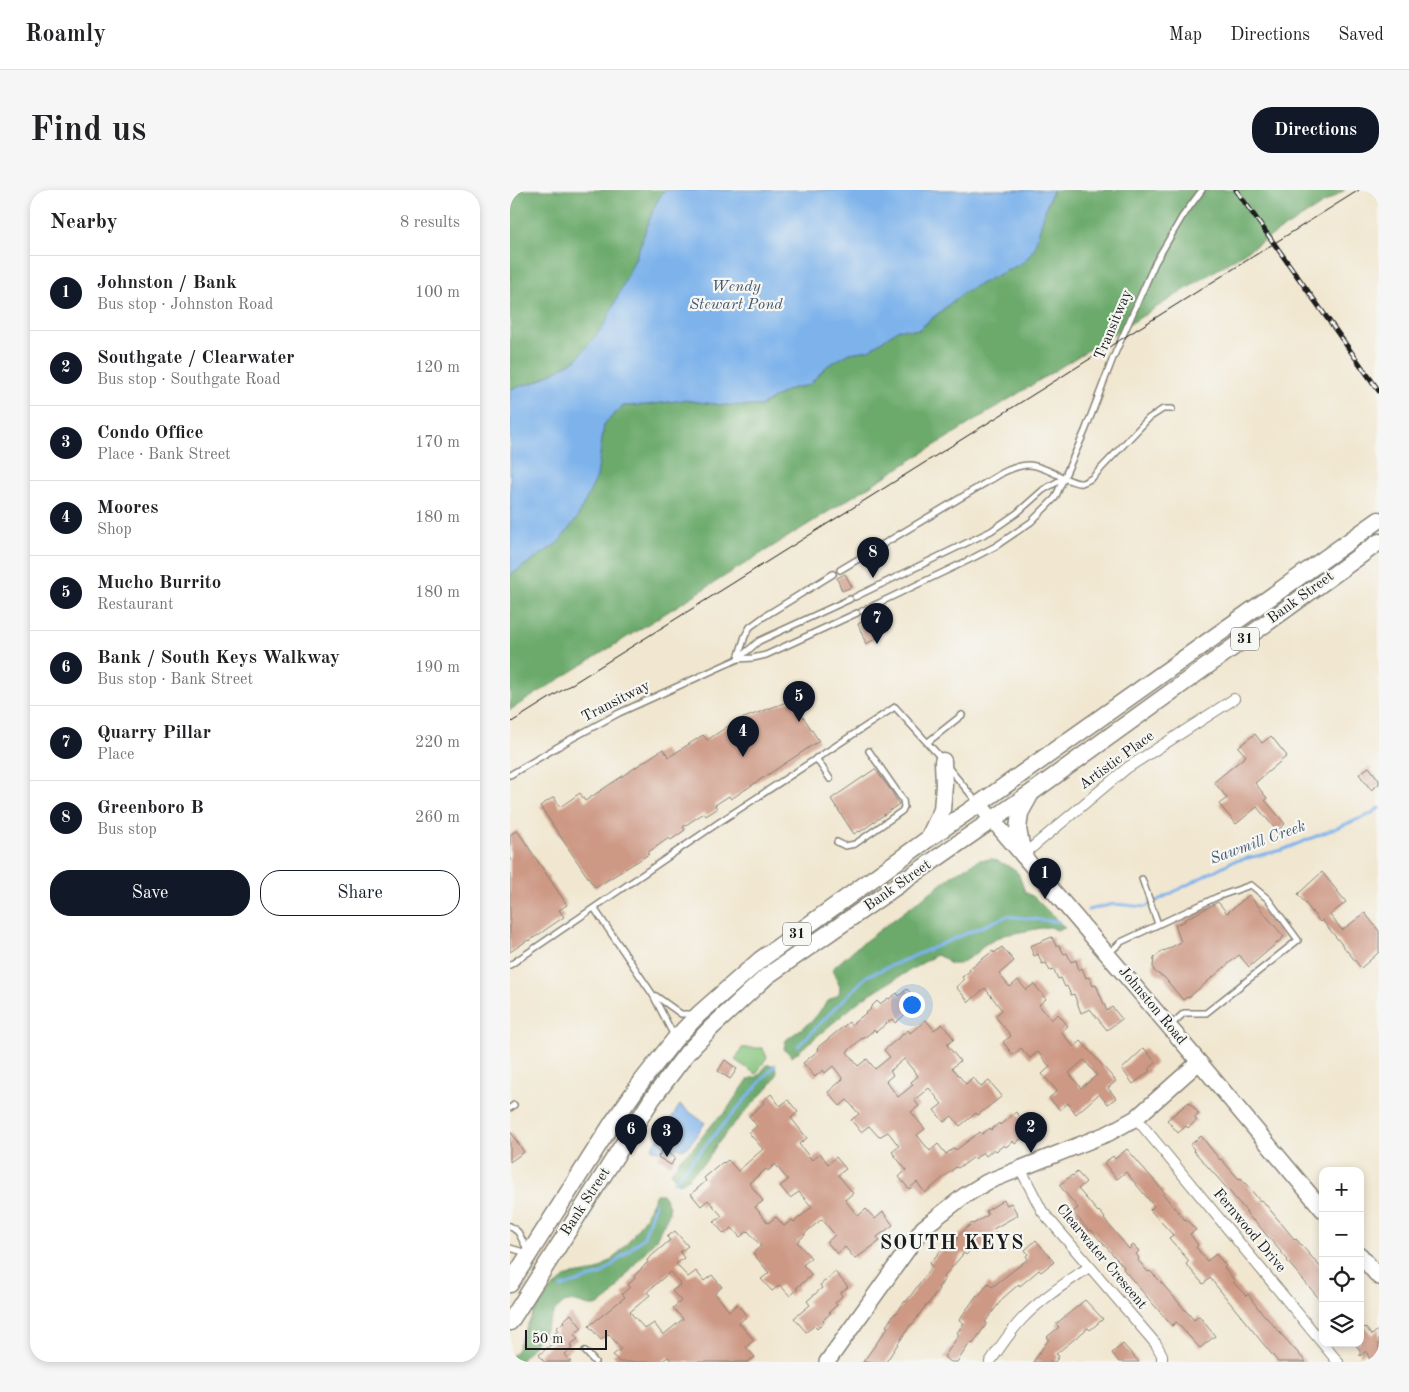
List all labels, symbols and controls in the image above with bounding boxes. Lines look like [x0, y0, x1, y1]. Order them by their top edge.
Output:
text: Roamly [25, 23, 106, 47]
text: Map [1169, 26, 1202, 44]
text: Directions [1230, 26, 1310, 44]
text: Saved [1338, 26, 1384, 44]
button: Directions [1252, 107, 1379, 153]
text: Find us [30, 113, 146, 148]
text: Nearby [50, 212, 118, 233]
text: 8 results [400, 215, 460, 231]
text: Johnston / Bank [97, 274, 237, 293]
water label: Wendy Stewart Pond [689, 279, 783, 313]
text: 1 [61, 285, 71, 301]
text: 100 m [415, 285, 460, 301]
street label: Transitway [1093, 288, 1135, 362]
text: Bus stop · Johnston Road [97, 297, 273, 313]
text: Southgate / Clearwater [97, 349, 295, 368]
text: 2 [61, 360, 71, 376]
text: 120 m [415, 360, 460, 376]
text: Bus stop · Southgate Road [97, 372, 281, 388]
text: Condo Office [97, 424, 204, 443]
text: 3 [61, 435, 71, 451]
text: 170 m [415, 435, 460, 451]
text: Place · Bank Street [97, 447, 231, 463]
text: Moores [97, 499, 158, 518]
text: 4 [61, 510, 71, 526]
text: 180 m [415, 510, 460, 526]
text: Shop [97, 522, 132, 538]
pin: 8 [857, 537, 889, 578]
street label: Bank Street [1265, 569, 1337, 627]
text: Mucho Burrito [97, 574, 221, 593]
text: 5 [61, 585, 71, 601]
text: 180 m [415, 585, 460, 601]
text: Restaurant [97, 597, 174, 613]
pin: 7 [861, 603, 893, 644]
road number: 31 [1231, 628, 1259, 650]
text: Bank / South Keys Walkway [97, 649, 340, 668]
text: 6 [61, 660, 71, 676]
text: 190 m [415, 660, 460, 676]
text: Bus stop · Bank Street [97, 672, 253, 688]
street label: Transitway [579, 678, 653, 726]
pin: 5 [783, 681, 815, 722]
pin: 4 [727, 716, 759, 757]
text: Quarry Pillar [97, 724, 211, 743]
street label: Artistic Place [1077, 729, 1157, 793]
text: 7 [61, 735, 71, 751]
text: 220 m [415, 735, 460, 751]
text: Place [97, 747, 134, 763]
text: Greenboro B [97, 799, 204, 818]
text: 8 [61, 810, 71, 826]
text: 260 m [415, 810, 460, 826]
water label: Sawmill Creek [1208, 818, 1308, 868]
text: Bus stop [97, 822, 157, 838]
street label: Bank Street [862, 858, 934, 914]
pin: 1 [1029, 858, 1061, 899]
button: Save [50, 870, 250, 916]
button: Share [260, 870, 460, 916]
road number: 31 [783, 922, 811, 946]
street label: Johnston Road [1115, 964, 1189, 1048]
your location [899, 992, 925, 1018]
pin: 2 [1015, 1112, 1047, 1153]
pin: 6 [615, 1114, 647, 1155]
pin: 3 [651, 1116, 683, 1157]
street label: Bank Street [559, 1165, 613, 1239]
map controls [1319, 1167, 1364, 1347]
button: + [1319, 1167, 1364, 1212]
street label: Fernwood Drive [1210, 1186, 1288, 1276]
street label: Clearwater Crescent [1053, 1202, 1149, 1312]
button: − [1319, 1212, 1364, 1257]
district label: SOUTH KEYS [880, 1234, 1024, 1254]
button: locate [1319, 1257, 1364, 1302]
button: layers [1319, 1302, 1364, 1347]
scale bar [525, 1327, 608, 1350]
text: 50 m [532, 1332, 563, 1346]

